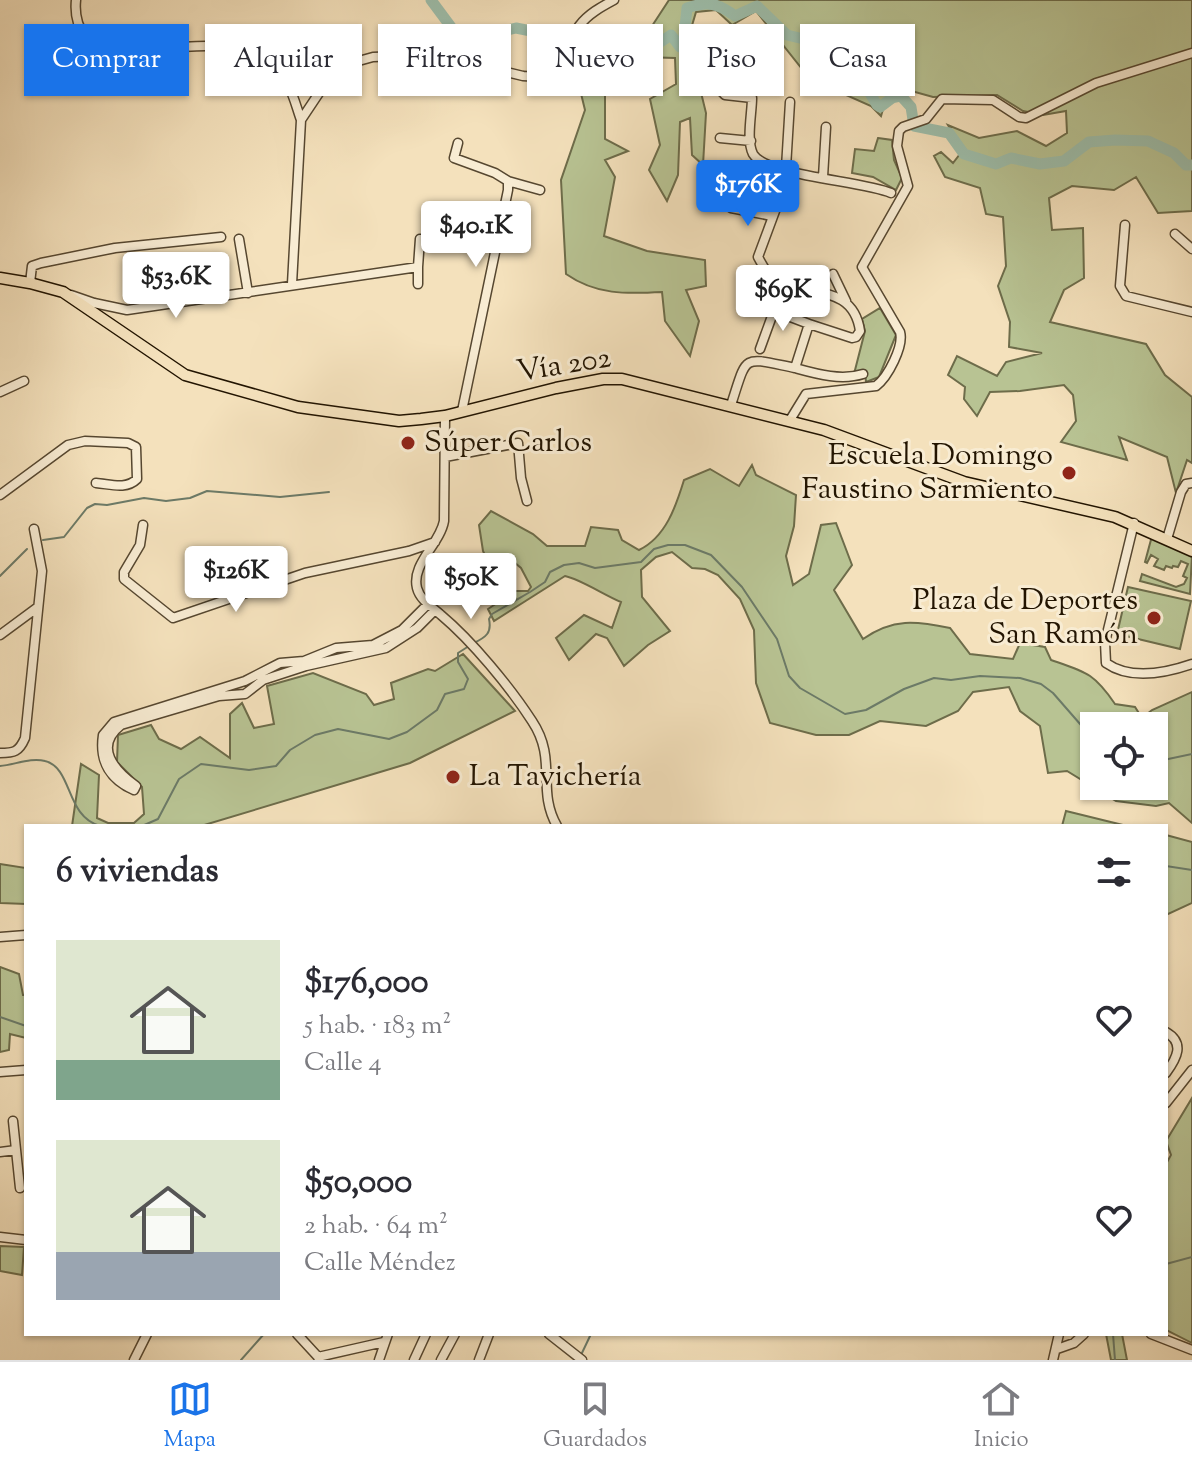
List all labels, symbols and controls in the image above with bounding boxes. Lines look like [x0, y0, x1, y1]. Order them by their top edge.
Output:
chip: Comprar [24, 24, 189, 96]
chip: Alquilar [205, 24, 362, 96]
chip: Filtros [378, 24, 511, 96]
chip: Nuevo [527, 24, 663, 96]
chip: Piso [679, 24, 784, 96]
chip: Casa [800, 24, 915, 96]
pin: $176K [692, 160, 804, 228]
text: $176K [714, 167, 782, 204]
pin: $40.1K [411, 201, 541, 269]
text: $40.1K [439, 208, 513, 245]
pin: $53.6K [111, 252, 241, 320]
text: $53.6K [140, 259, 212, 296]
pin: $69K [736, 265, 830, 333]
text: $69K [754, 272, 812, 309]
street label: Vía 202 [514, 337, 614, 395]
place label: Súper Carlos [424, 422, 592, 465]
marker: Súper Carlos [399, 434, 417, 452]
place label: Escuela Domingo Faustino Sarmiento [802, 435, 1053, 512]
marker: Escuela Domingo Faustino Sarmiento [1060, 464, 1078, 482]
pin: $126K [180, 546, 292, 614]
text: $126K [203, 553, 269, 590]
pin: $50K [424, 553, 518, 621]
text: $50K [443, 560, 499, 597]
place label: Plaza de Deportes San Ramón [913, 580, 1138, 657]
marker: Plaza de Deportes San Ramón [1145, 609, 1163, 627]
map controls [1080, 712, 1168, 800]
button: locate [1080, 712, 1168, 800]
place label: La Tavichería [469, 756, 642, 799]
marker: La Tavichería [444, 768, 462, 786]
text: 6 viviendas [56, 848, 219, 897]
icon: filters [1092, 850, 1136, 894]
text: $176,000 [304, 959, 428, 1008]
icon: home [120, 972, 216, 1068]
icon: heart [1092, 998, 1136, 1042]
text: 5 hab. · 183 m² [304, 1008, 451, 1045]
text: Calle 4 [304, 1045, 382, 1082]
text: $50,000 [304, 1159, 412, 1208]
icon: home [120, 1172, 216, 1268]
icon: heart [1092, 1198, 1136, 1242]
text: 2 hab. · 64 m² [304, 1208, 448, 1245]
text: Calle Méndez [304, 1245, 456, 1282]
tab: Mapa [164, 1377, 216, 1457]
tab: Guardados [543, 1377, 647, 1457]
tab: Inicio [974, 1377, 1028, 1457]

